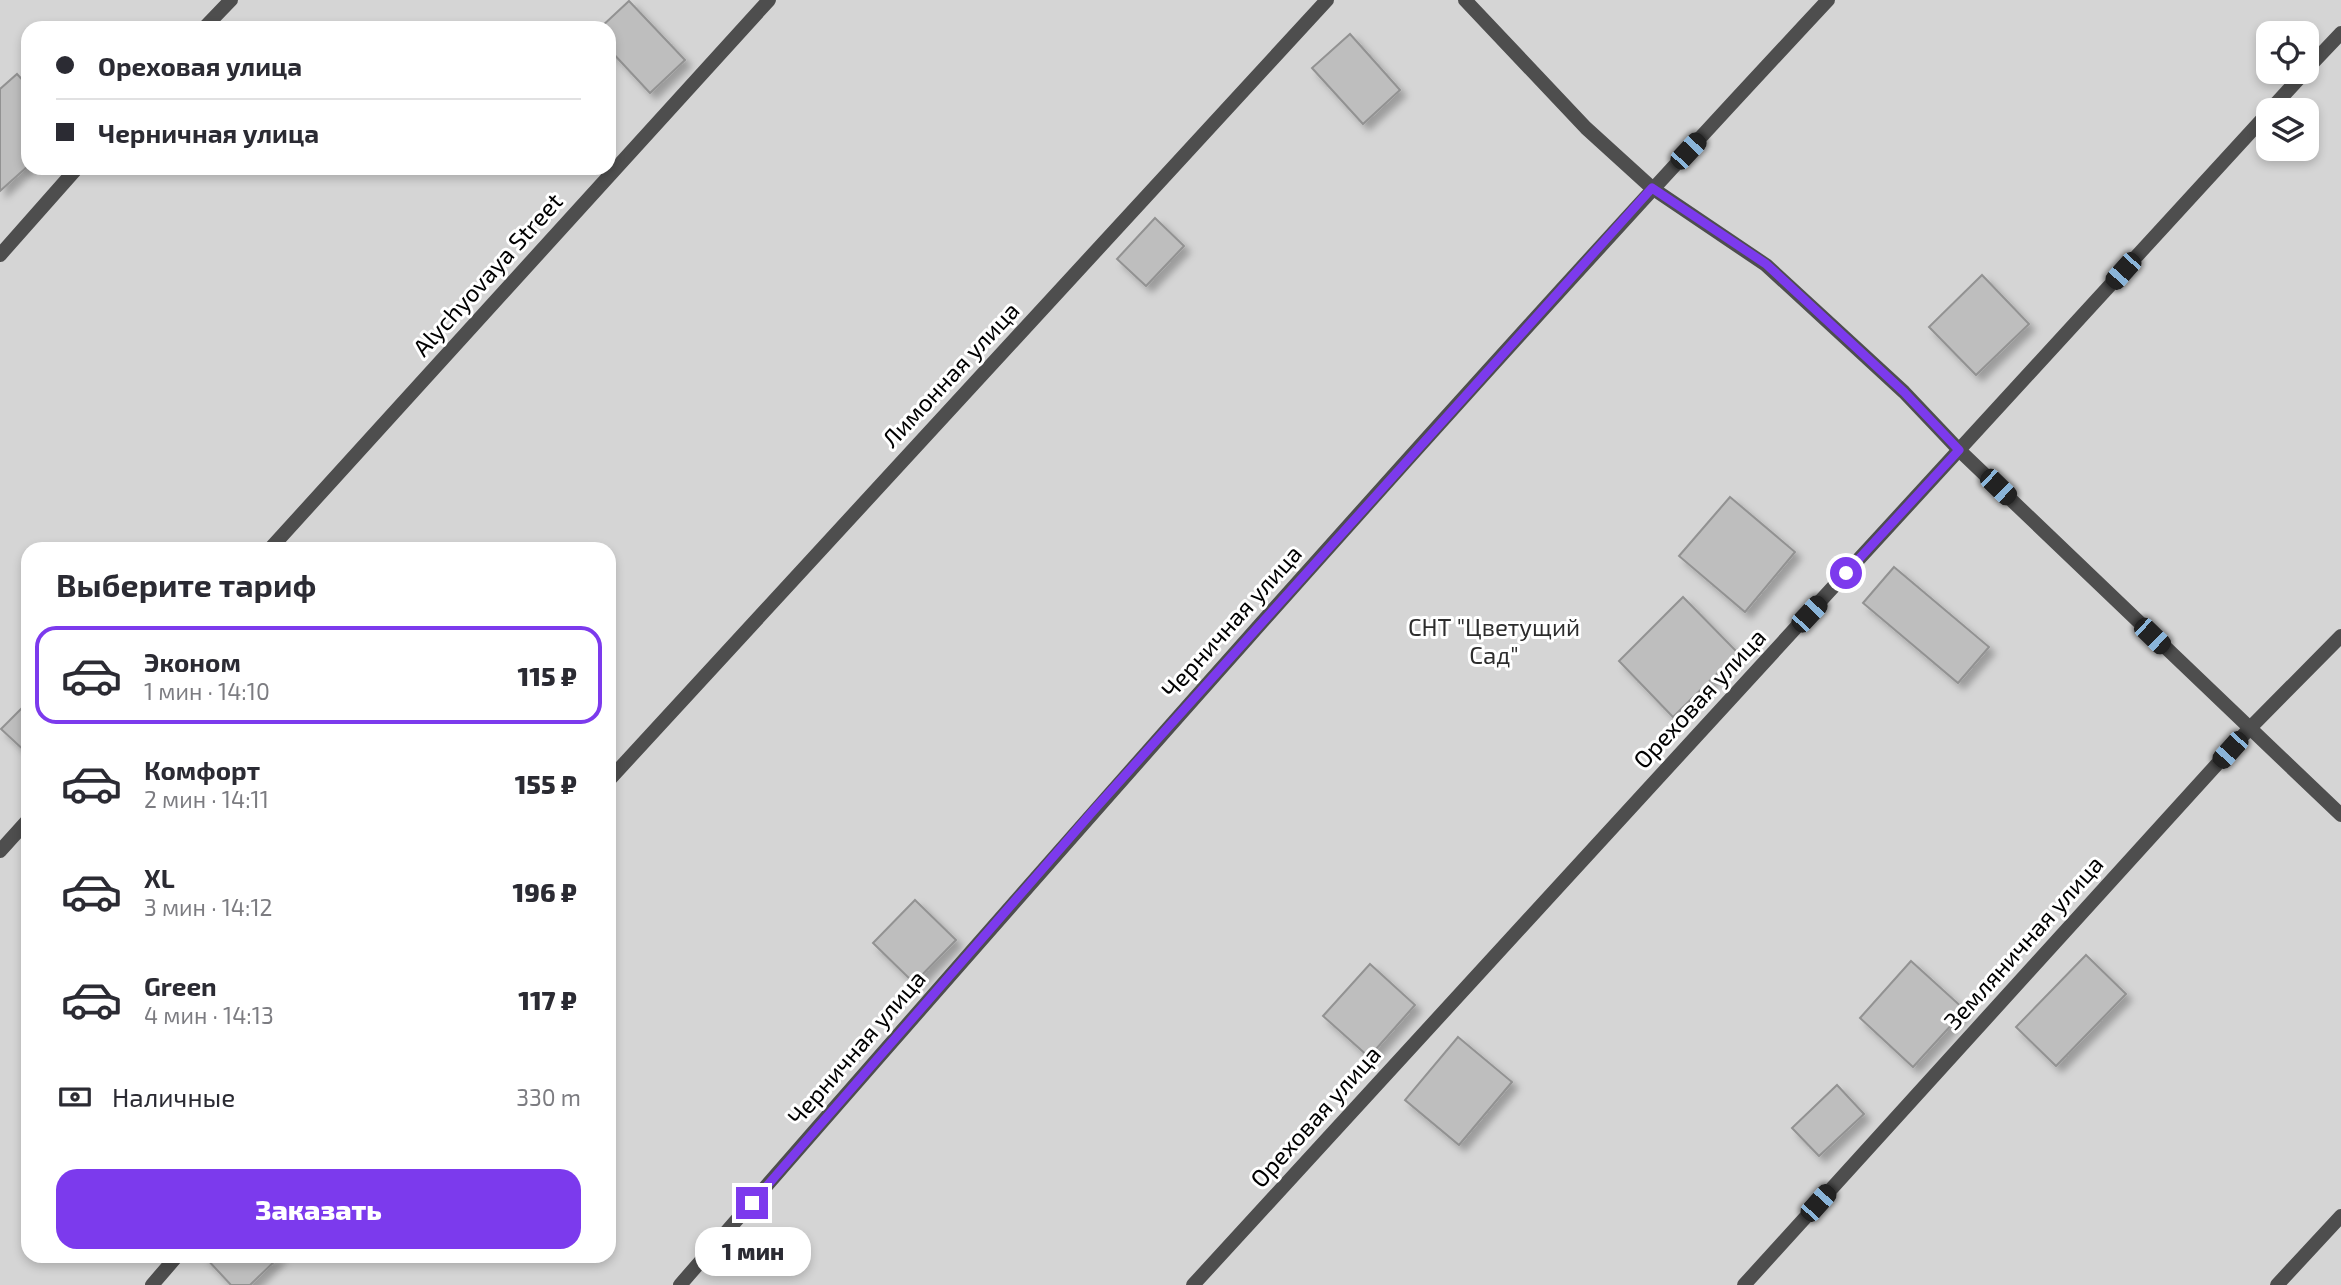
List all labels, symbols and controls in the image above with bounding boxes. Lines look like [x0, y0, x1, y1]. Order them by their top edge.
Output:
map controls [2256, 21, 2319, 161]
button: locate [2256, 21, 2319, 84]
text: Ореховая улица [98, 50, 302, 81]
button: layers [2256, 98, 2319, 161]
text: Черничная улица [98, 117, 319, 148]
car [1666, 128, 1711, 174]
street label: Alychyovaya Street [406, 186, 568, 362]
car [2102, 248, 2145, 294]
street label: Лимонная улица [875, 295, 1025, 453]
car [1976, 465, 2021, 509]
street label: Черничная улица [1155, 539, 1308, 704]
route start [1830, 557, 1862, 589]
text: Выберите тариф [56, 565, 316, 603]
car [1787, 591, 1832, 637]
park label: СНТ "Цветущий Сад" [1408, 612, 1580, 669]
car [2130, 614, 2175, 658]
street label: Ореховая улица [1627, 622, 1772, 775]
icon: car [60, 644, 123, 707]
text: Эконом [144, 646, 241, 677]
text: 115 ₽ [518, 660, 577, 691]
text: 1 мин · 14:10 [144, 677, 270, 705]
car [2209, 727, 2252, 773]
icon: car [60, 752, 123, 815]
text: Комфорт [144, 754, 260, 785]
text: 155 ₽ [515, 768, 577, 799]
text: 2 мин · 14:11 [144, 785, 269, 813]
street label: Земляничная улица [1937, 849, 2109, 1036]
icon: car [60, 860, 123, 923]
text: XL [144, 862, 175, 893]
text: 196 ₽ [513, 876, 577, 907]
text: 3 мин · 14:12 [144, 893, 273, 921]
street label: Черничная улица [781, 964, 932, 1131]
icon: car [60, 968, 123, 1031]
text: Green [144, 970, 217, 1001]
text: 117 ₽ [518, 984, 577, 1015]
text: 4 мин · 14:13 [144, 1001, 274, 1029]
street label: Ореховая улица [1244, 1039, 1387, 1194]
icon: cash [56, 1078, 94, 1116]
text: Наличные [112, 1081, 235, 1112]
text: 330 m [516, 1083, 581, 1111]
button: Заказать [56, 1169, 581, 1249]
car [1797, 1180, 1840, 1226]
route end [736, 1187, 768, 1219]
callout: 1 мин [694, 1228, 810, 1276]
text: 1 мин [722, 1237, 784, 1265]

